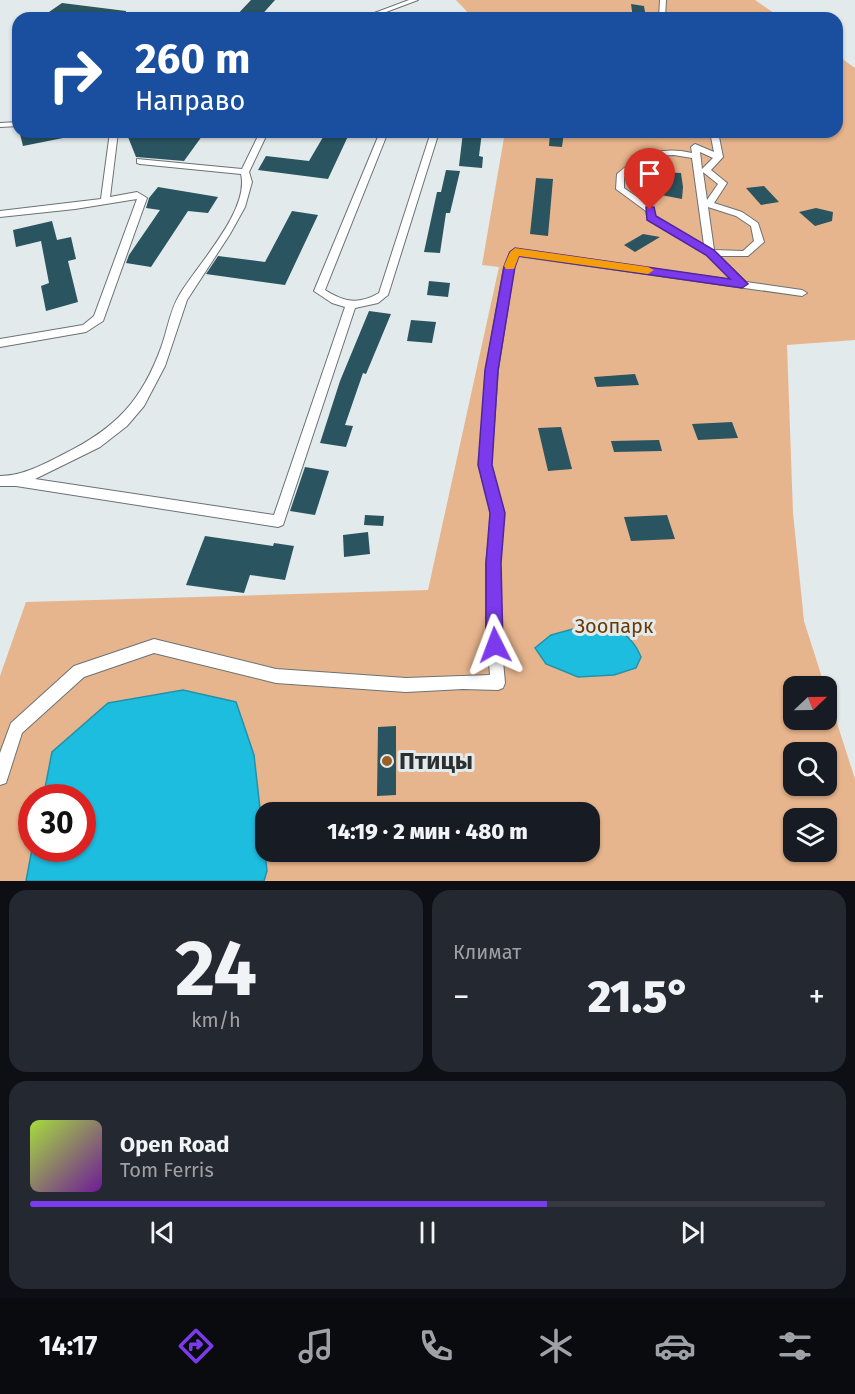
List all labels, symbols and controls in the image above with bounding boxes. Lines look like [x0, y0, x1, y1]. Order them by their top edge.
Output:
text: 260 m [135, 34, 250, 84]
icon: right [36, 36, 114, 114]
text: Направо [135, 85, 245, 117]
pin [624, 148, 675, 210]
icon: arrive [633, 157, 666, 190]
position arrow [463, 613, 527, 677]
park label: Зоопарк [575, 614, 654, 638]
north arrow [783, 676, 837, 730]
map controls [783, 676, 837, 862]
button: search [783, 742, 837, 796]
place label: Птицы [399, 747, 473, 775]
marker: Птицы [380, 754, 394, 768]
speed limit sign: 30 [18, 784, 96, 862]
button: layers [783, 808, 837, 862]
text: 14:19 · 2 мин · 480 m [327, 818, 528, 845]
text: 24 [175, 922, 257, 1016]
text: Климат [453, 940, 521, 964]
text: 21.5° [588, 970, 690, 1024]
text: − [453, 977, 470, 1017]
text: + [809, 977, 825, 1017]
text: km/h [191, 1008, 241, 1032]
text: Open Road [120, 1131, 230, 1158]
text: Tom Ferris [120, 1158, 214, 1182]
icon: previous [146, 1216, 179, 1249]
icon: pause [411, 1216, 444, 1249]
icon: next [676, 1216, 709, 1249]
icon: directions [175, 1325, 217, 1367]
icon: music [295, 1325, 337, 1367]
icon: phone [415, 1325, 457, 1367]
icon: climate [535, 1325, 577, 1367]
icon: car [654, 1325, 696, 1367]
icon: filters [774, 1325, 816, 1367]
text: 14:17 [39, 1330, 97, 1362]

